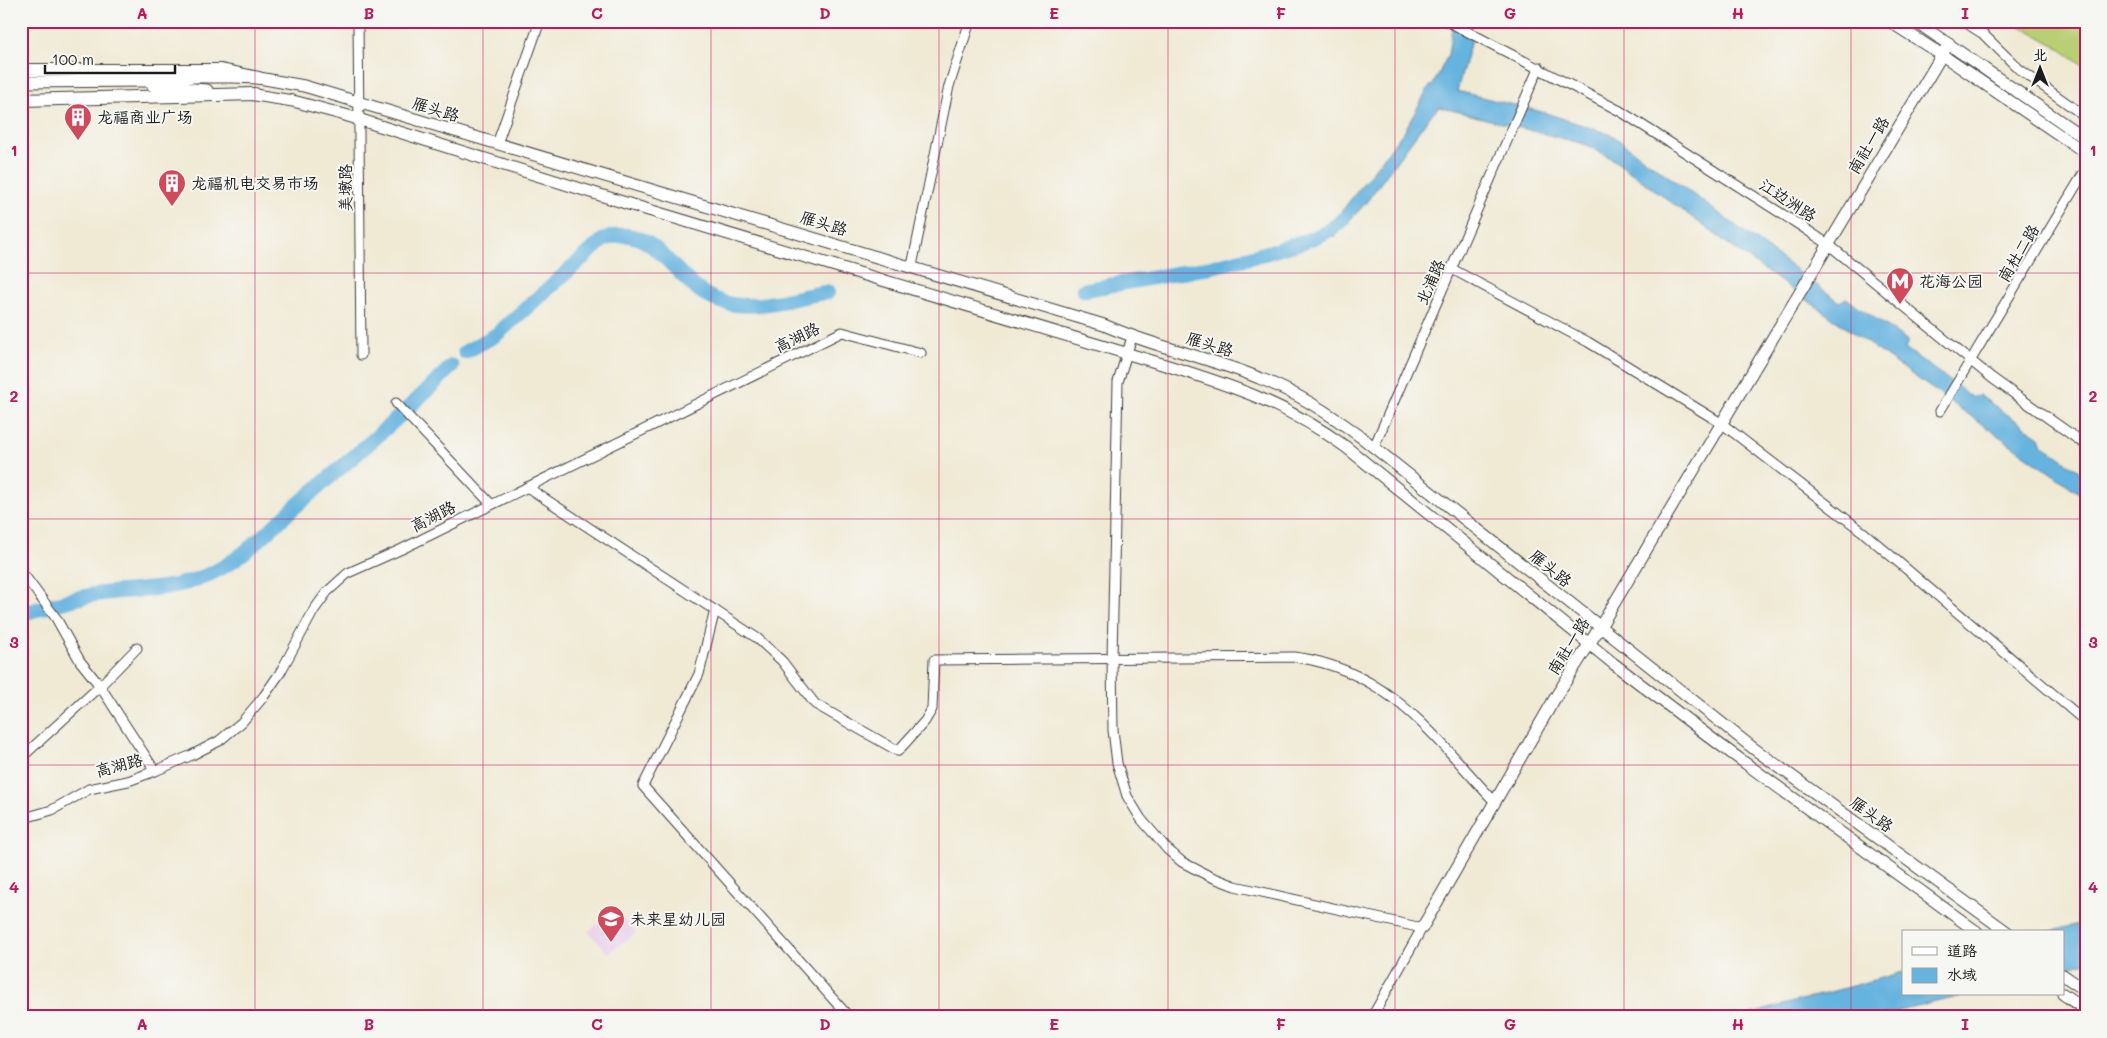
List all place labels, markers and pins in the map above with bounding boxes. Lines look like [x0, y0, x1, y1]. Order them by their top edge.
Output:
building icon: 龙福商业广场 [63, 102, 93, 141]
place label: 龙福商业广场 [97, 106, 193, 127]
building icon: 龙福机电交易市场 [157, 168, 187, 207]
place label: 龙福机电交易市场 [191, 172, 319, 193]
metro station icon: 花海公园 [1885, 266, 1915, 305]
place label: 花海公园 [1919, 270, 1983, 291]
school or university icon: 未来星幼儿园 [596, 904, 626, 943]
place label: 未来星幼儿园 [630, 908, 726, 929]

